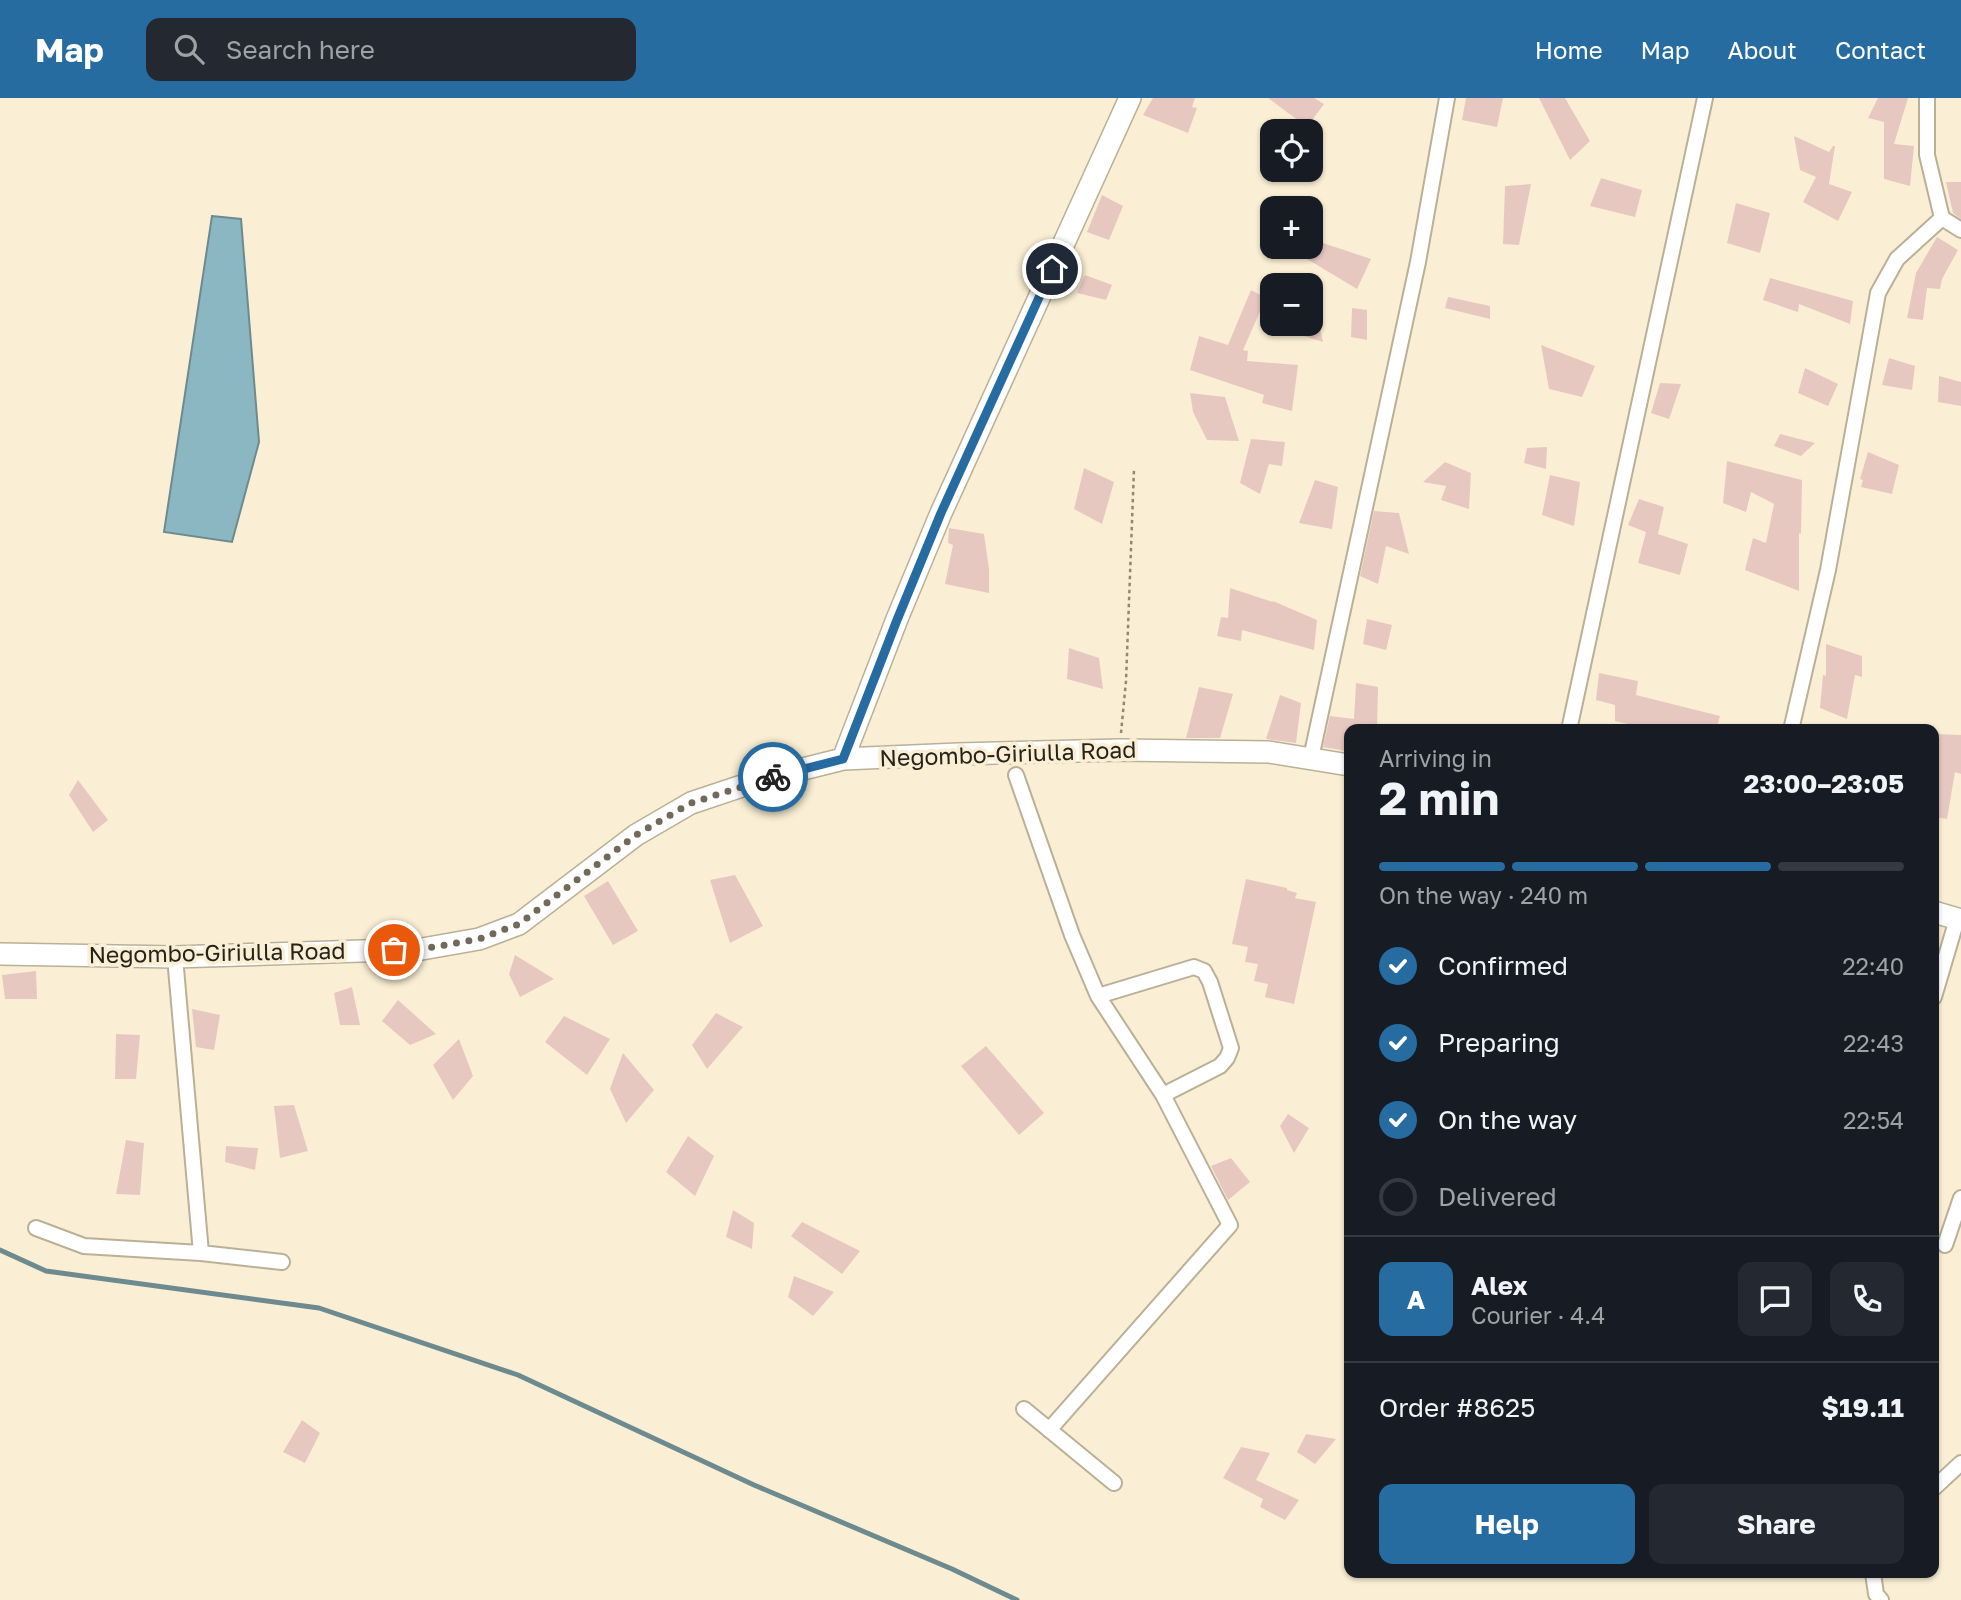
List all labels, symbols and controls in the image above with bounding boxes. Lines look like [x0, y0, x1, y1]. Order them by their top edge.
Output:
search box [146, 18, 636, 81]
text: Map [35, 30, 104, 69]
icon: search [170, 30, 208, 68]
text: Search here [226, 34, 375, 65]
text: Home [1535, 35, 1603, 64]
text: Map [1641, 35, 1690, 64]
text: About [1728, 35, 1797, 64]
text: Contact [1835, 35, 1926, 64]
map controls [1260, 119, 1323, 336]
button: locate [1260, 119, 1323, 182]
button: + [1260, 196, 1323, 259]
pin [1022, 239, 1082, 299]
icon: home [1033, 250, 1071, 288]
button: − [1260, 273, 1323, 336]
street label: Negombo-Giriulla Road [879, 735, 1137, 771]
courier [738, 742, 808, 812]
text: Arriving in [1379, 744, 1492, 772]
icon: bike [754, 758, 792, 796]
text: 23:00–23:05 [1744, 768, 1904, 799]
text: 2 min [1379, 770, 1499, 825]
text: On the way · 240 m [1379, 881, 1588, 909]
pin [364, 920, 424, 980]
icon: bag [375, 931, 413, 969]
street label: Negombo-Giriulla Road [88, 936, 346, 968]
icon: check [1379, 947, 1417, 985]
text: Confirmed [1438, 950, 1568, 981]
text: 22:40 [1842, 952, 1904, 980]
icon: check [1379, 1024, 1417, 1062]
text: Preparing [1438, 1027, 1560, 1058]
text: 22:43 [1843, 1029, 1904, 1057]
icon: check [1379, 1101, 1417, 1139]
text: On the way [1438, 1104, 1577, 1135]
text: 22:54 [1843, 1106, 1904, 1134]
text: Delivered [1438, 1181, 1557, 1212]
button: chat [1738, 1262, 1812, 1336]
button: phone [1830, 1262, 1904, 1336]
text: Alex [1471, 1270, 1528, 1301]
text: A [1407, 1284, 1425, 1315]
text: Courier · 4.4 [1471, 1301, 1605, 1329]
text: Order #8625 [1379, 1392, 1535, 1423]
text: $19.11 [1822, 1392, 1904, 1423]
button: Help [1379, 1484, 1635, 1564]
button: Share [1649, 1484, 1904, 1564]

